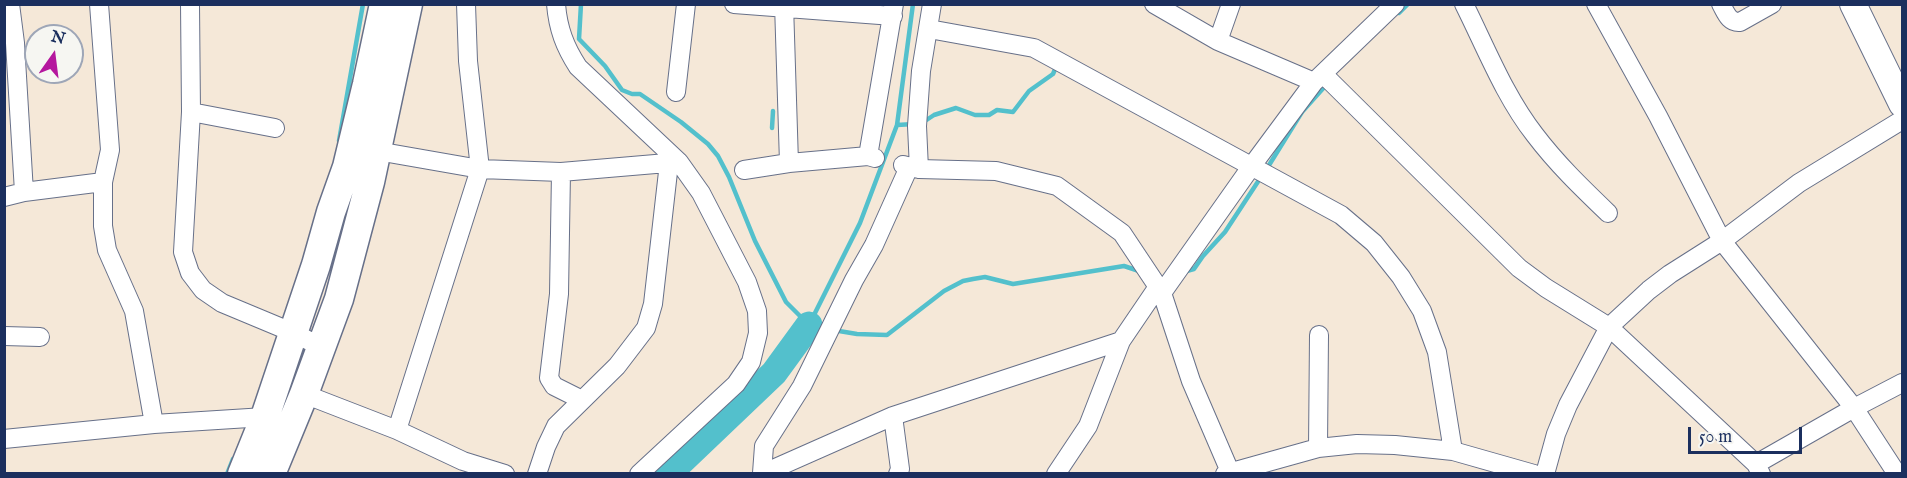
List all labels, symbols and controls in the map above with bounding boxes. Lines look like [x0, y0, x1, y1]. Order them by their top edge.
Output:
north arrow [24, 24, 84, 84]
text: N [49, 27, 67, 50]
scale bar [1691, 415, 1805, 453]
text: 50 m [1699, 426, 1732, 449]

